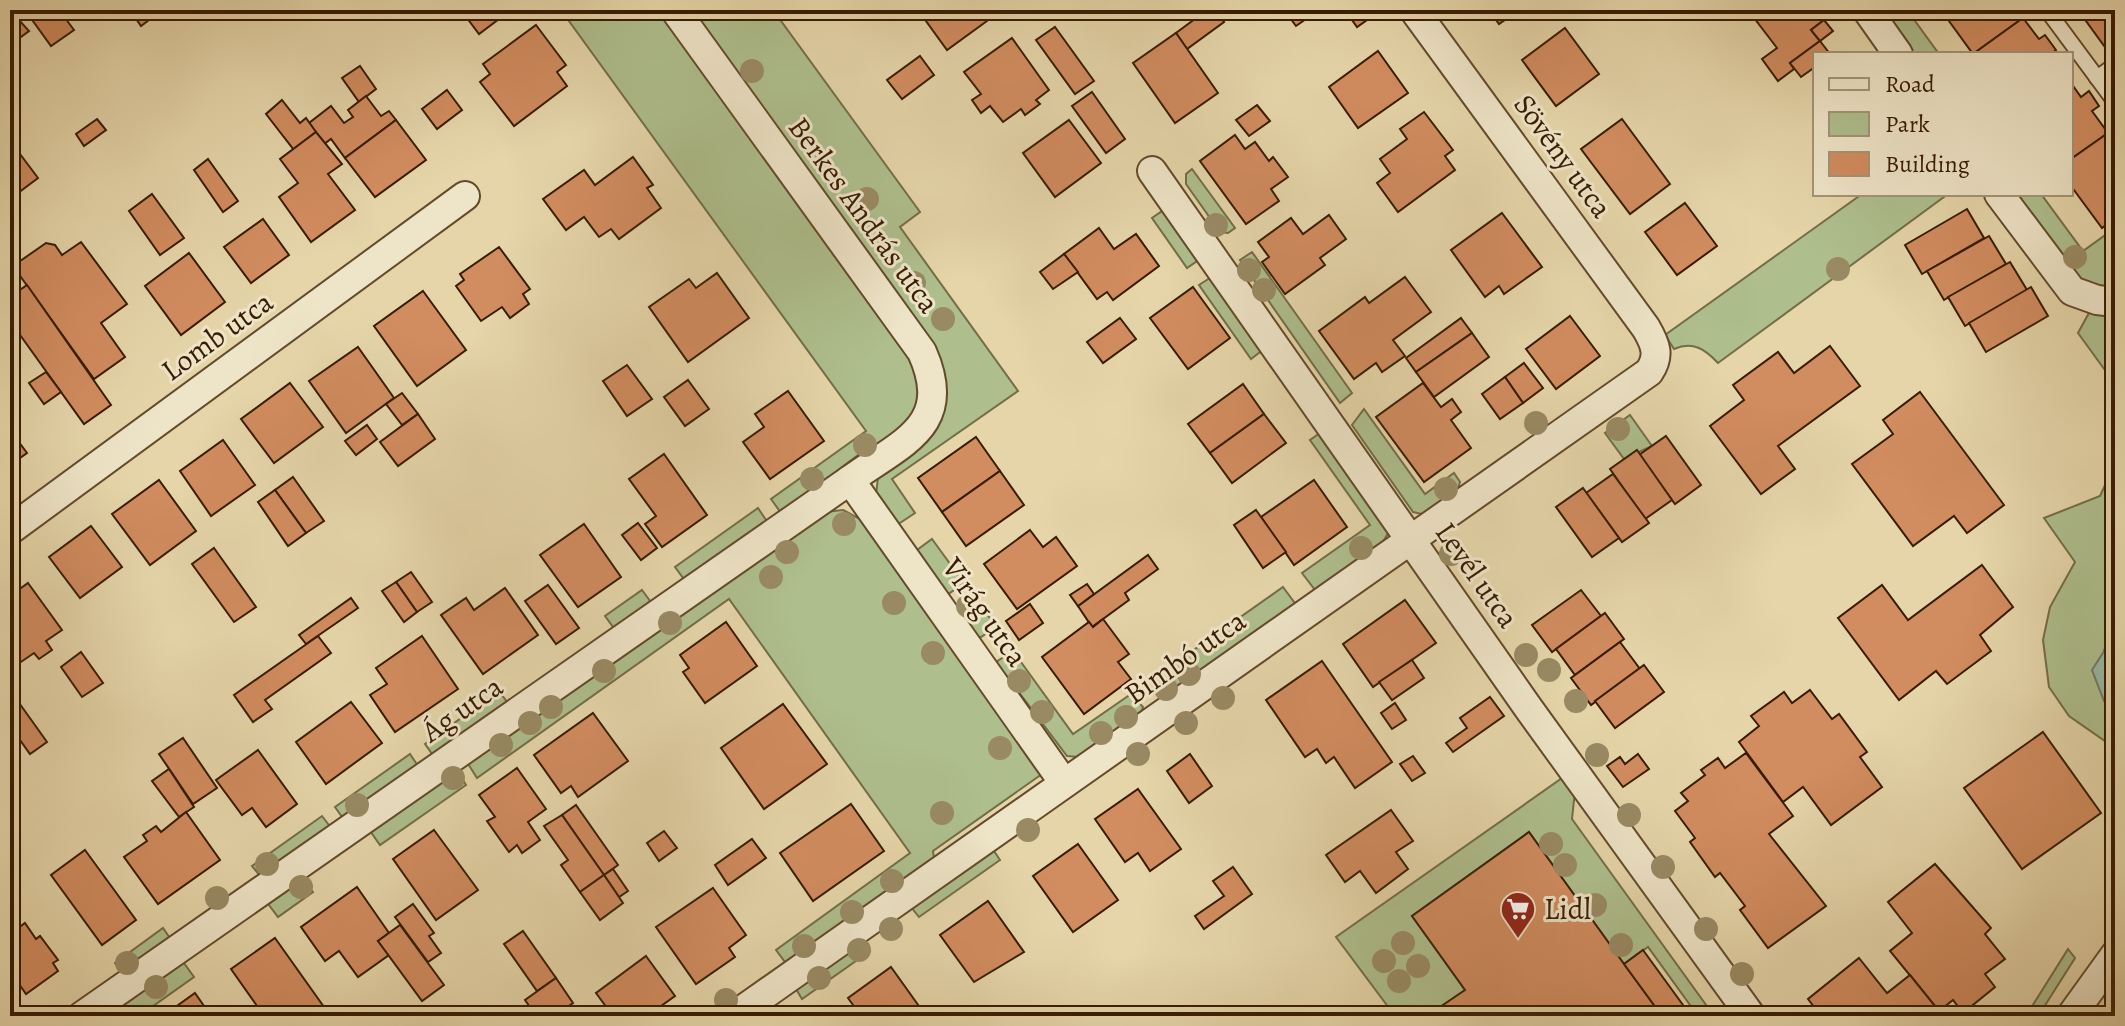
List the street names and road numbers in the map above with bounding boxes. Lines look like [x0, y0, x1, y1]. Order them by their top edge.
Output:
street label: Sövény utca [1505, 86, 1621, 226]
street label: Berkes András utca [779, 109, 949, 321]
street label: Lomb utca [153, 282, 281, 390]
street label: Levél utca [1426, 514, 1528, 636]
street label: Virág utca [932, 549, 1037, 674]
street label: Bimbó utca [1116, 601, 1254, 713]
street label: Ág utca [412, 667, 511, 752]

